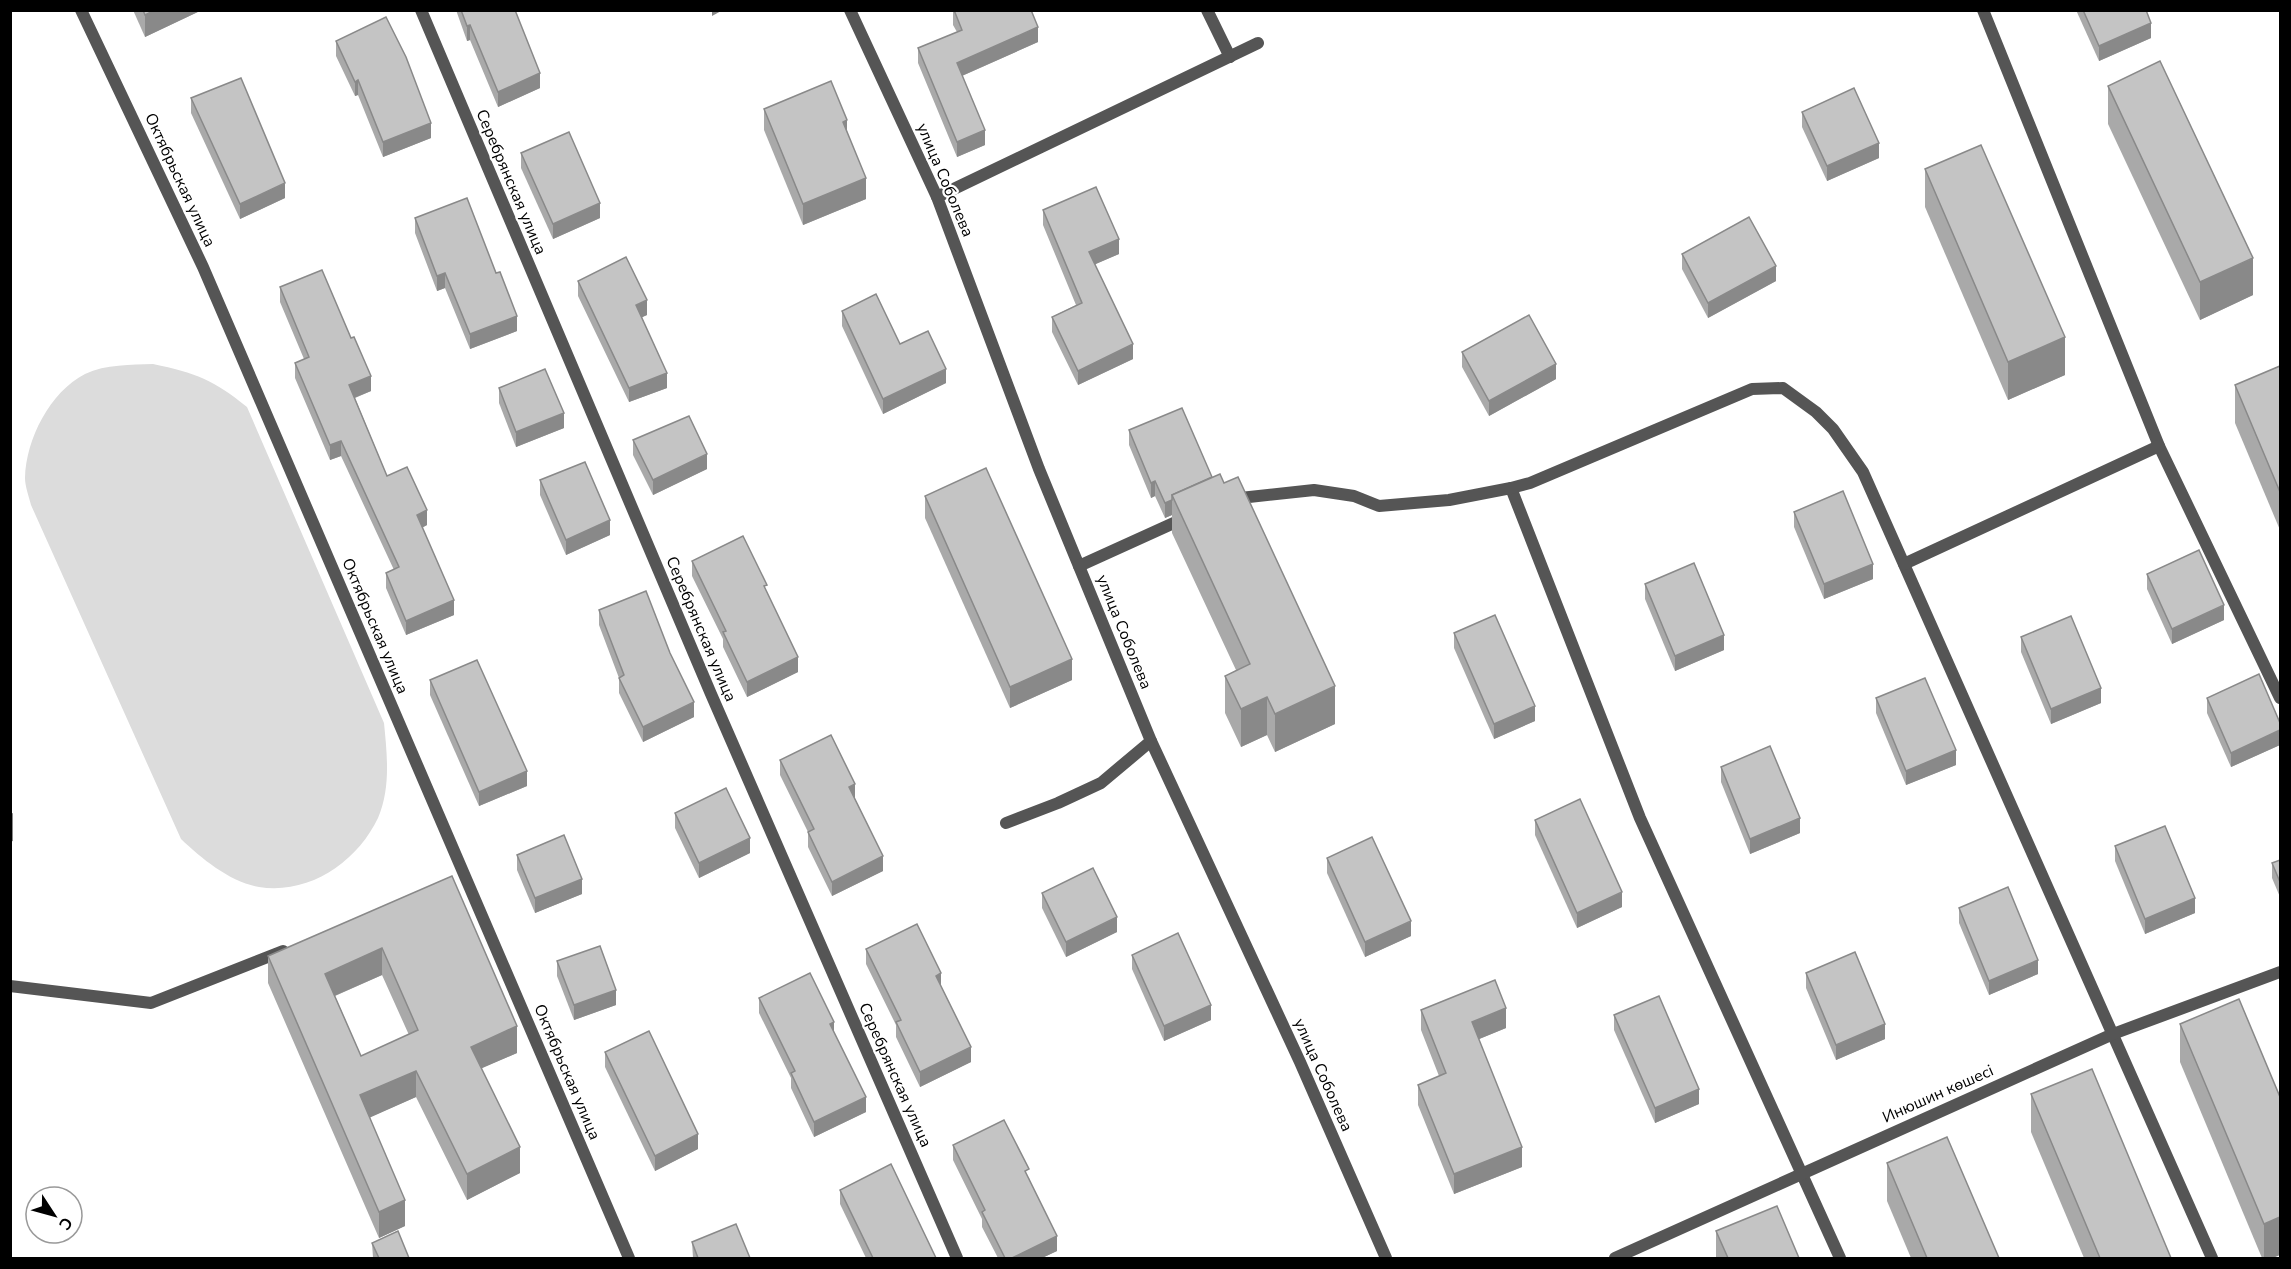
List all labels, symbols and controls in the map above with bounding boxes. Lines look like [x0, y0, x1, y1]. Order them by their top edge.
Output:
street label: Серебрянская улица [470, 106, 552, 258]
street label: Октябрьская улица [139, 109, 221, 251]
street label: улица Соболева [911, 120, 979, 240]
street label: Серебрянская улица [660, 553, 742, 705]
street label: Октябрьская улица [336, 555, 414, 697]
street label: улица Соболева [1091, 572, 1157, 692]
street label: Серебрянская улица [853, 999, 937, 1151]
street label: Октябрьская улица [528, 1001, 606, 1143]
street label: улица Соболева [1288, 1015, 1358, 1135]
street label: Инюшин көшесі [1879, 1060, 1997, 1128]
north arrow [24, 1185, 84, 1245]
text: С [53, 1212, 77, 1234]

